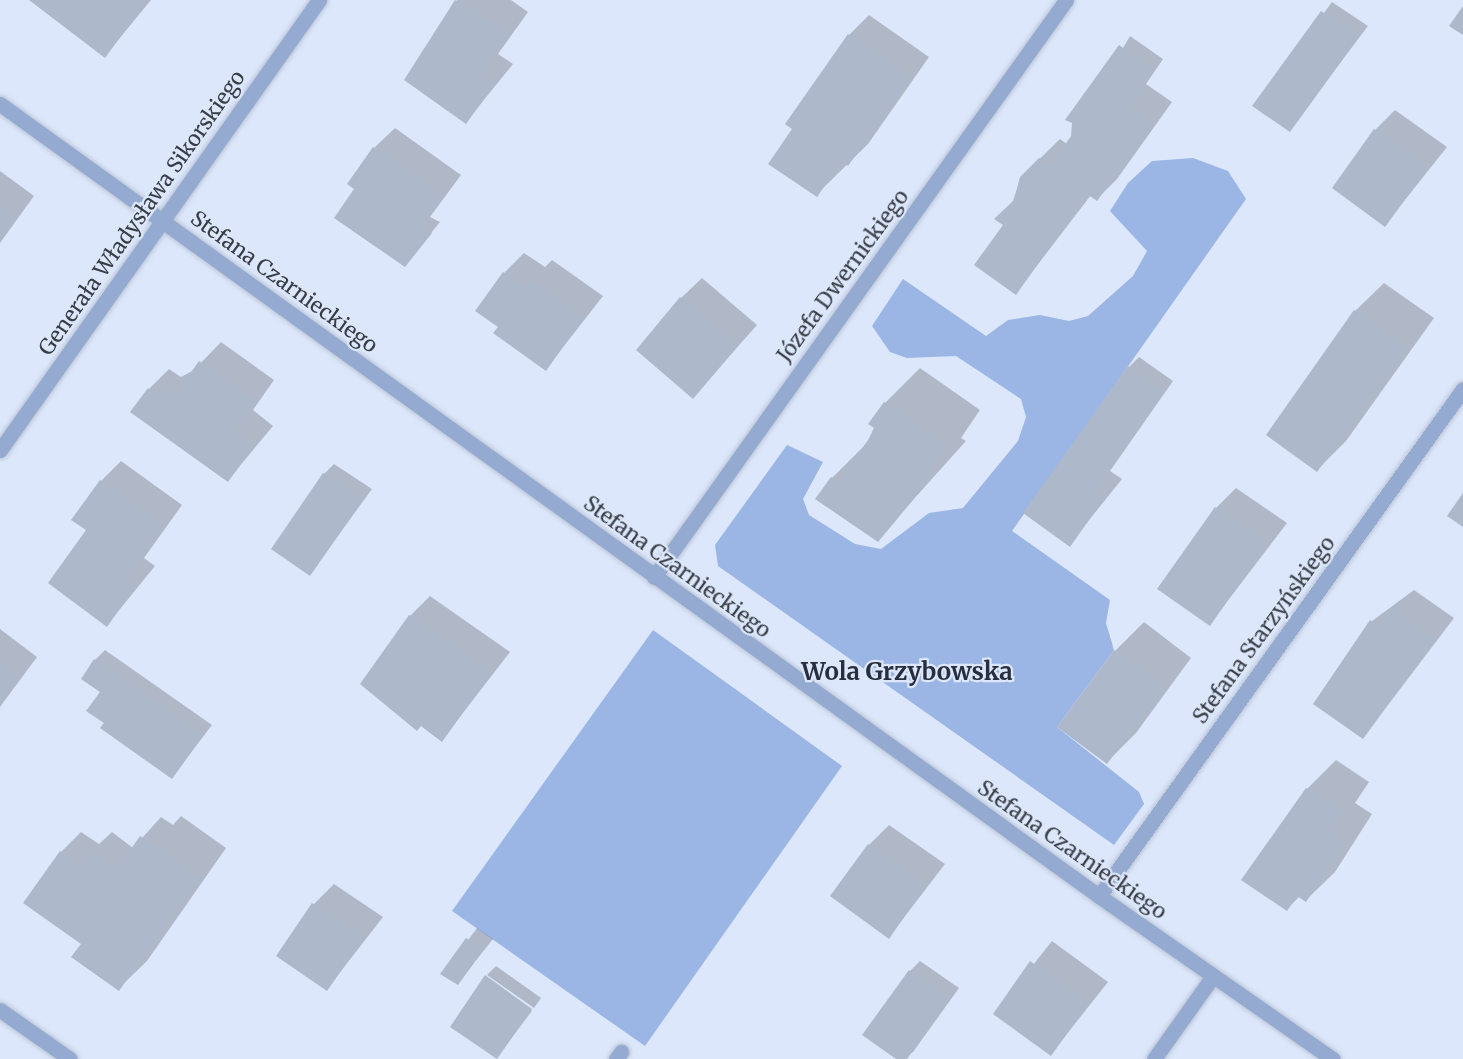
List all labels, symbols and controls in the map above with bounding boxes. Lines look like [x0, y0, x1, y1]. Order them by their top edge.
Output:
street label: Generała Władysława Sikorskiego [34, 66, 250, 360]
street label: Józefa Dwernickiego [772, 185, 914, 367]
street label: Stefana Czarnieckiego [186, 206, 382, 358]
street label: Stefana Czarnieckiego [579, 491, 775, 643]
street label: Stefana Starzyńskiego [1188, 531, 1340, 729]
district label: Wola Grzybowska [801, 658, 1013, 686]
street label: Stefana Czarnieckiego [973, 775, 1171, 925]

